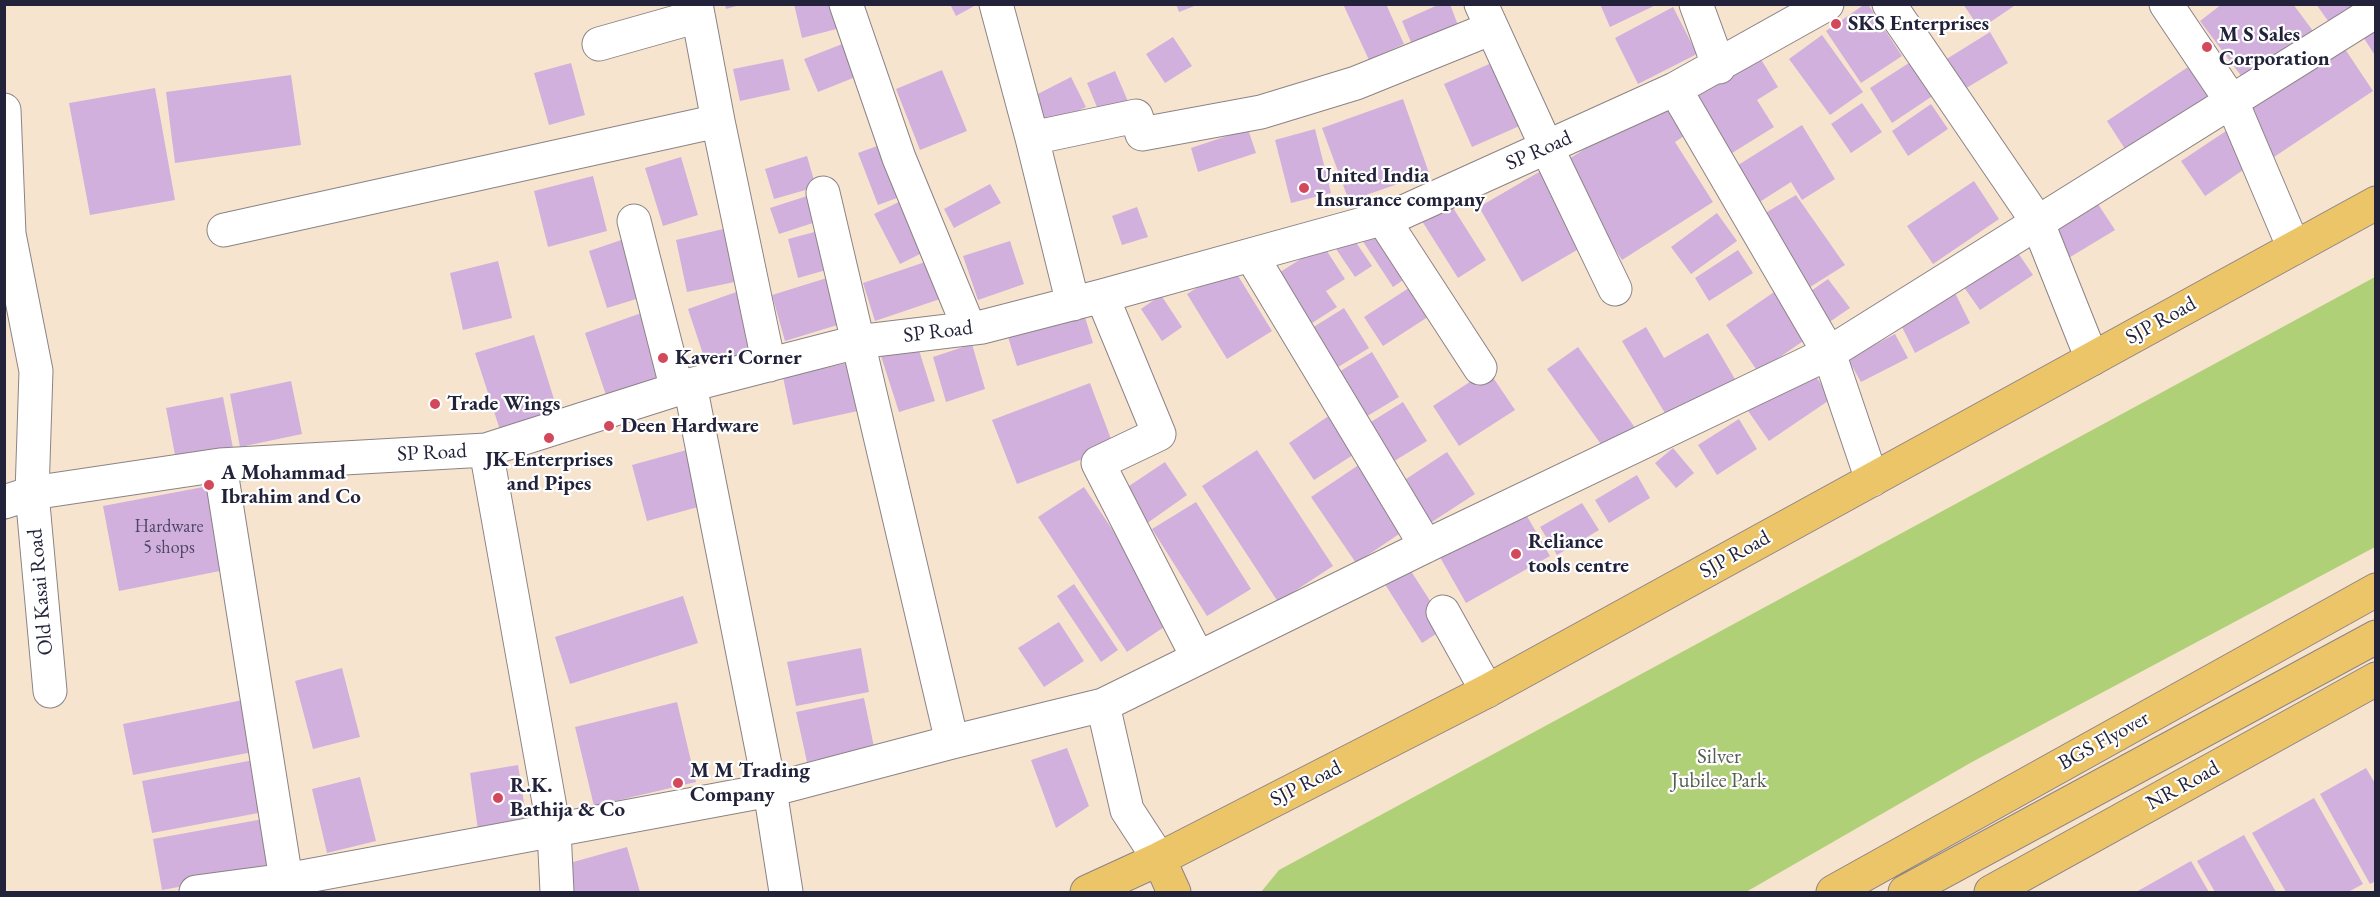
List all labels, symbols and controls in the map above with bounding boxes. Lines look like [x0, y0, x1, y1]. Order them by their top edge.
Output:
place label: SKS Enterprises [1848, 11, 1989, 37]
marker: SKS Enterprises [1829, 17, 1843, 31]
place label: M S Sales Corporation [2219, 22, 2330, 72]
marker: M S Sales Corporation [2200, 40, 2214, 54]
street label: SP Road [1502, 125, 1576, 177]
place label: United India Insurance company [1316, 163, 1485, 213]
marker: United India Insurance company [1297, 181, 1311, 195]
street label: SJP Road [2121, 291, 2201, 351]
street label: SP Road [902, 315, 974, 349]
place label: Kaveri Corner [675, 345, 802, 371]
marker: Kaveri Corner [656, 351, 670, 365]
place label: Trade Wings [447, 391, 560, 417]
marker: Trade Wings [428, 397, 442, 411]
place label: Deen Hardware [621, 413, 759, 439]
marker: Deen Hardware [602, 419, 616, 433]
marker: JK Enterprises and Pipes [542, 431, 556, 445]
street label: SP Road [397, 439, 467, 467]
place label: JK Enterprises and Pipes [485, 447, 613, 497]
place label: A Mohammad Ibrahim and Co [221, 460, 361, 510]
marker: A Mohammad Ibrahim and Co [202, 478, 216, 492]
house number: Hardware 5 shops [134, 516, 204, 558]
street label: SJP Road [1695, 525, 1775, 585]
street label: Old Kasai Road [23, 528, 59, 656]
place label: Reliance tools centre [1528, 529, 1629, 579]
marker: Reliance tools centre [1509, 547, 1523, 561]
street label: BGS Flyover [2054, 706, 2154, 776]
park label: Silver Jubilee Park [1671, 744, 1767, 794]
street label: SJP Road [1266, 755, 1346, 813]
street label: NR Road [2142, 756, 2224, 816]
place label: M M Trading Company [690, 758, 810, 808]
place label: R.K. Bathija & Co [510, 773, 625, 823]
marker: M M Trading Company [671, 776, 685, 790]
marker: R.K. Bathija & Co [491, 791, 505, 805]

